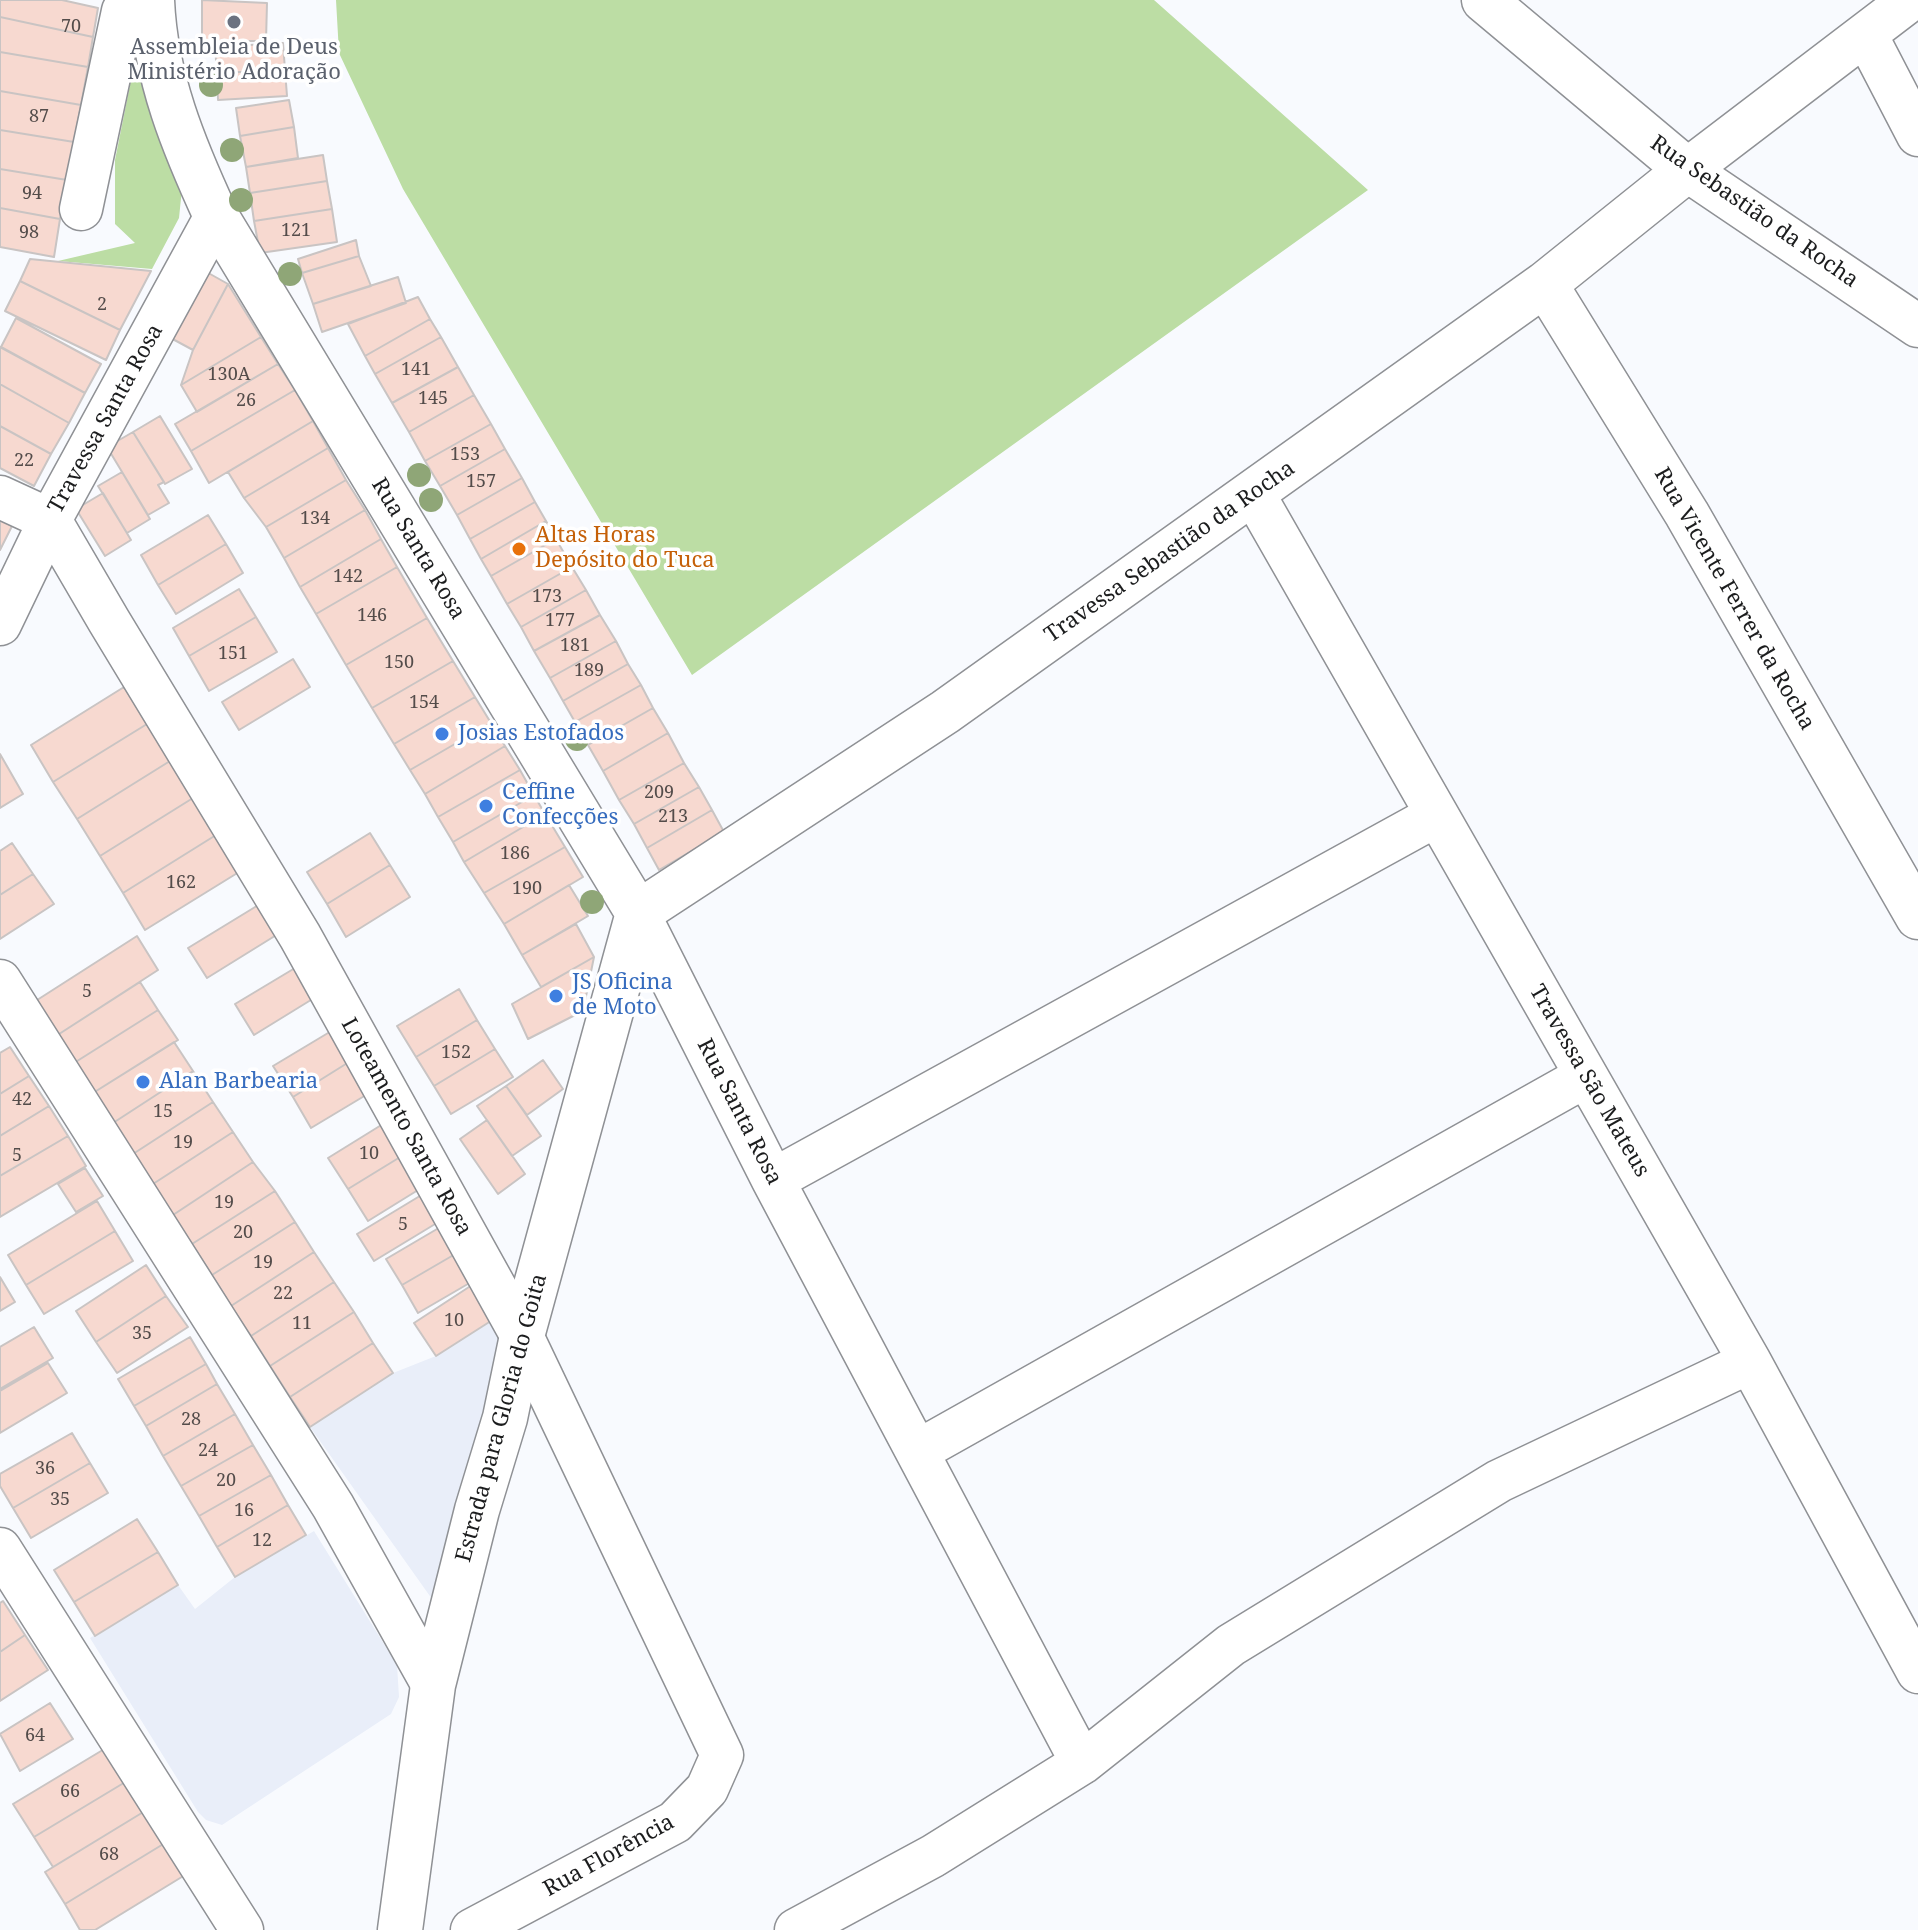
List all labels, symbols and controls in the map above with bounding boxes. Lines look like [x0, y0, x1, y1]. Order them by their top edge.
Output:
marker: Assembleia de Deus Ministério Adoração [225, 13, 243, 31]
house number: 70 [61, 16, 81, 38]
place label: Assembleia de Deus Ministério Adoração [127, 35, 341, 86]
house number: 87 [29, 106, 49, 128]
street label: Rua Sebastião da Rocha [1645, 130, 1863, 294]
house number: 94 [22, 183, 42, 205]
house number: 121 [281, 220, 311, 242]
house number: 98 [19, 222, 39, 244]
house number: 2 [97, 294, 107, 316]
street label: Travessa Santa Rosa [43, 320, 169, 518]
house number: 141 [401, 359, 431, 381]
house number: 130A [208, 364, 250, 386]
house number: 145 [418, 388, 448, 410]
house number: 26 [236, 390, 256, 412]
house number: 153 [450, 444, 480, 466]
house number: 22 [14, 450, 34, 472]
street label: Travessa Sebastião da Rocha [1040, 455, 1300, 649]
street label: Rua Vicente Ferrer da Rocha [1648, 463, 1820, 735]
house number: 157 [466, 471, 496, 493]
street label: Rua Santa Rosa [365, 473, 471, 625]
house number: 134 [300, 508, 330, 530]
place label: Altas Horas Depósito do Tuca [535, 523, 715, 574]
marker: Altas Horas Depósito do Tuca [510, 540, 528, 558]
house number: 142 [333, 566, 363, 588]
house number: 173 [532, 586, 562, 608]
house number: 146 [357, 605, 387, 627]
house number: 177 [545, 610, 575, 632]
house number: 181 [560, 635, 590, 657]
house number: 151 [218, 643, 248, 665]
house number: 150 [384, 652, 414, 674]
house number: 189 [574, 660, 604, 682]
house number: 154 [409, 692, 439, 714]
place label: Josias Estofados [458, 721, 624, 747]
marker: Josias Estofados [433, 725, 451, 743]
place label: Ceffine Confecções [502, 780, 618, 832]
house number: 209 [644, 782, 674, 804]
marker: Ceffine Confecções [477, 797, 495, 815]
house number: 213 [658, 806, 688, 828]
house number: 186 [500, 843, 530, 865]
house number: 162 [166, 872, 196, 894]
house number: 190 [512, 878, 542, 900]
place label: JS Oficina de Moto [572, 970, 673, 1022]
street label: Travessa São Mateus [1523, 980, 1655, 1182]
house number: 5 [82, 981, 92, 1003]
marker: JS Oficina de Moto [547, 987, 565, 1005]
street label: Loteamento Santa Rosa [335, 1013, 477, 1241]
street label: Rua Santa Rosa [691, 1035, 787, 1189]
house number: 152 [441, 1042, 471, 1064]
place label: Alan Barbearia [159, 1069, 318, 1095]
marker: Alan Barbearia [134, 1073, 152, 1091]
house number: 42 [12, 1089, 32, 1111]
house number: 15 [153, 1101, 173, 1123]
house number: 19 [173, 1132, 193, 1154]
house number: 10 [359, 1143, 379, 1165]
house number: 5 [12, 1145, 22, 1167]
house number: 19 [214, 1192, 234, 1214]
house number: 5 [398, 1214, 408, 1236]
house number: 20 [233, 1222, 253, 1244]
house number: 19 [253, 1252, 273, 1274]
street label: Estrada para Gloria do Goita [451, 1271, 553, 1565]
house number: 22 [273, 1283, 293, 1305]
house number: 10 [444, 1310, 464, 1332]
house number: 11 [292, 1313, 312, 1335]
house number: 35 [132, 1323, 152, 1345]
house number: 28 [181, 1409, 201, 1431]
house number: 24 [198, 1440, 218, 1462]
house number: 36 [35, 1458, 55, 1480]
house number: 20 [216, 1470, 236, 1492]
house number: 35 [50, 1489, 70, 1511]
house number: 16 [234, 1500, 254, 1522]
house number: 12 [252, 1530, 272, 1552]
house number: 64 [25, 1725, 45, 1747]
house number: 66 [60, 1781, 80, 1803]
street label: Rua Florência [539, 1809, 679, 1903]
house number: 68 [99, 1844, 119, 1866]

